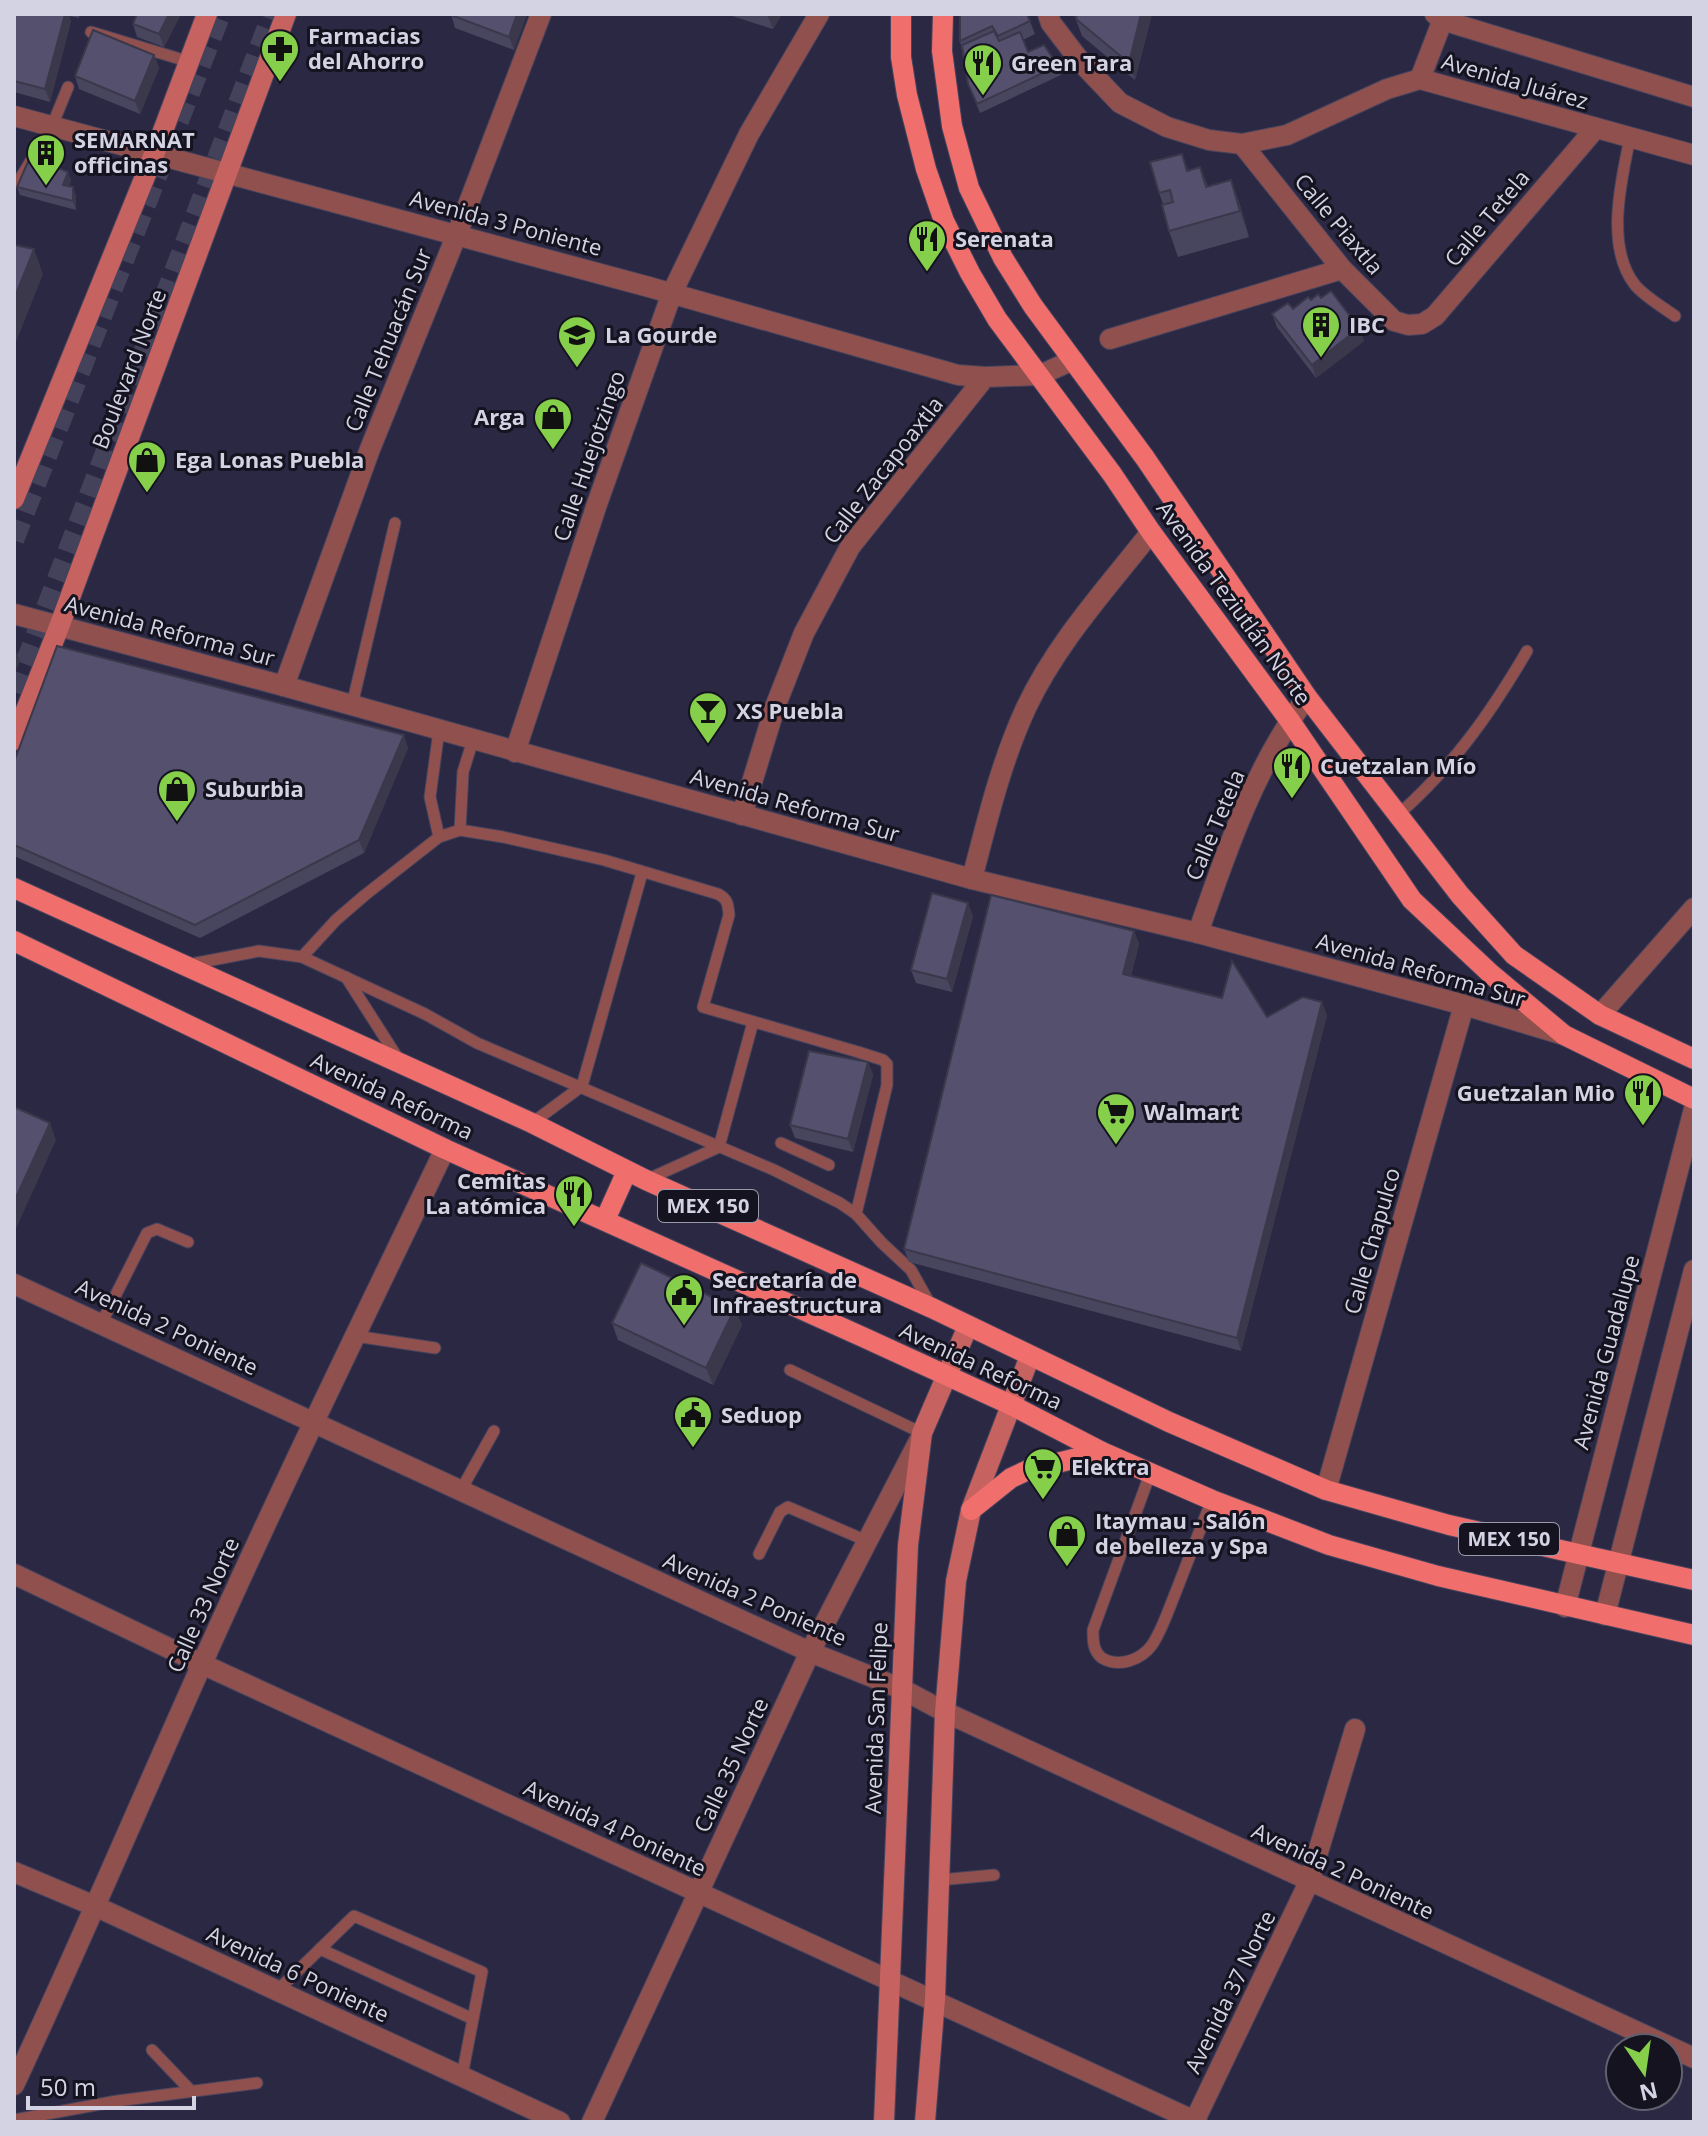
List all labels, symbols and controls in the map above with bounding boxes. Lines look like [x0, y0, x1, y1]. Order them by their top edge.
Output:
place label: Farmacias del Ahorro [308, 20, 424, 75]
pharmacy icon: Farmacias del Ahorro [259, 28, 301, 83]
restaurant icon: Green Tara [962, 42, 1004, 97]
street label: Avenida Juárez [1439, 45, 1592, 115]
place label: Green Tara [1011, 47, 1132, 77]
place label: SEMARNAT officinas [74, 124, 195, 179]
building icon: SEMARNAT officinas [25, 132, 67, 187]
street label: Calle Tetela [1437, 163, 1536, 272]
street label: Calle Piaxtla [1289, 166, 1391, 280]
street label: Avenida 3 Poniente [407, 182, 606, 262]
restaurant icon: Serenata [906, 218, 948, 273]
place label: Serenata [955, 223, 1054, 253]
street label: Calle Tehuacán Sur [337, 243, 438, 436]
street label: Boulevard Norte [84, 284, 172, 453]
building icon: IBC [1300, 304, 1342, 359]
place label: IBC [1349, 309, 1385, 339]
school or university icon: La Gourde [556, 314, 598, 369]
place label: La Gourde [605, 319, 717, 349]
street label: Calle Huejotzingo [545, 366, 631, 545]
street label: Calle Zacapoaxtla [815, 390, 949, 549]
shop icon: Arga [532, 396, 574, 451]
place label: Arga [474, 401, 525, 431]
shop icon: Ega Lonas Puebla [126, 439, 168, 494]
place label: Ega Lonas Puebla [175, 444, 364, 474]
street label: Avenida Teziutlán Norte [1151, 494, 1319, 710]
street label: Avenida Reforma Sur [62, 588, 279, 672]
bar icon: XS Puebla [687, 690, 729, 745]
place label: XS Puebla [736, 695, 844, 725]
restaurant icon: Cuetzalan Mío [1271, 745, 1313, 800]
place label: Cuetzalan Mío [1320, 750, 1476, 780]
street label: Avenida Reforma Sur [687, 760, 903, 848]
street label: Calle Tetela [1177, 765, 1251, 885]
shop icon: Suburbia [156, 768, 198, 823]
place label: Suburbia [205, 773, 304, 803]
street label: Avenida Reforma Sur [1313, 925, 1529, 1013]
street label: Avenida Reforma [306, 1044, 478, 1146]
restaurant icon: Guetzalan Mio [1622, 1072, 1664, 1127]
place label: Guetzalan Mio [1457, 1077, 1615, 1107]
supermarket icon: Walmart [1095, 1091, 1137, 1146]
place label: Walmart [1144, 1096, 1240, 1126]
street label: Calle Chapulco [1336, 1164, 1406, 1317]
place label: Cemitas La atómica [425, 1165, 546, 1220]
restaurant icon: Cemitas La atómica [553, 1173, 595, 1228]
road number: MEX 150 [658, 1190, 758, 1222]
street label: Avenida Guadalupe [1565, 1251, 1645, 1452]
place label: Secretaría de Infraestructura [712, 1264, 882, 1319]
street label: Avenida 2 Poniente [72, 1271, 263, 1381]
public building icon: Secretaría de Infraestructura [663, 1272, 705, 1327]
street label: Avenida Reforma [895, 1314, 1067, 1416]
public building icon: Seduop [672, 1394, 714, 1449]
place label: Seduop [721, 1399, 802, 1429]
supermarket icon: Elektra [1022, 1446, 1064, 1501]
place label: Elektra [1071, 1451, 1150, 1481]
place label: Itaymau - Salón de belleza y Spa [1095, 1505, 1268, 1560]
shop icon: Itaymau - Salón de belleza y Spa [1046, 1513, 1088, 1568]
road number: MEX 150 [1459, 1523, 1559, 1555]
street label: Calle 33 Norte [159, 1532, 245, 1677]
street label: Avenida 2 Poniente [659, 1544, 852, 1652]
street label: Avenida San Felipe [857, 1622, 893, 1814]
street label: Calle 35 Norte [686, 1692, 774, 1837]
street label: Avenida 4 Poniente [520, 1772, 711, 1882]
street label: Avenida 2 Poniente [1248, 1815, 1439, 1925]
street label: Avenida 37 Norte [1177, 1905, 1282, 2078]
street label: Avenida 6 Poniente [203, 1918, 394, 2028]
north arrow [1604, 2032, 1684, 2112]
scale bar [28, 2060, 194, 2110]
text: 50 m [40, 2070, 96, 2103]
text: N [1637, 2076, 1661, 2109]

